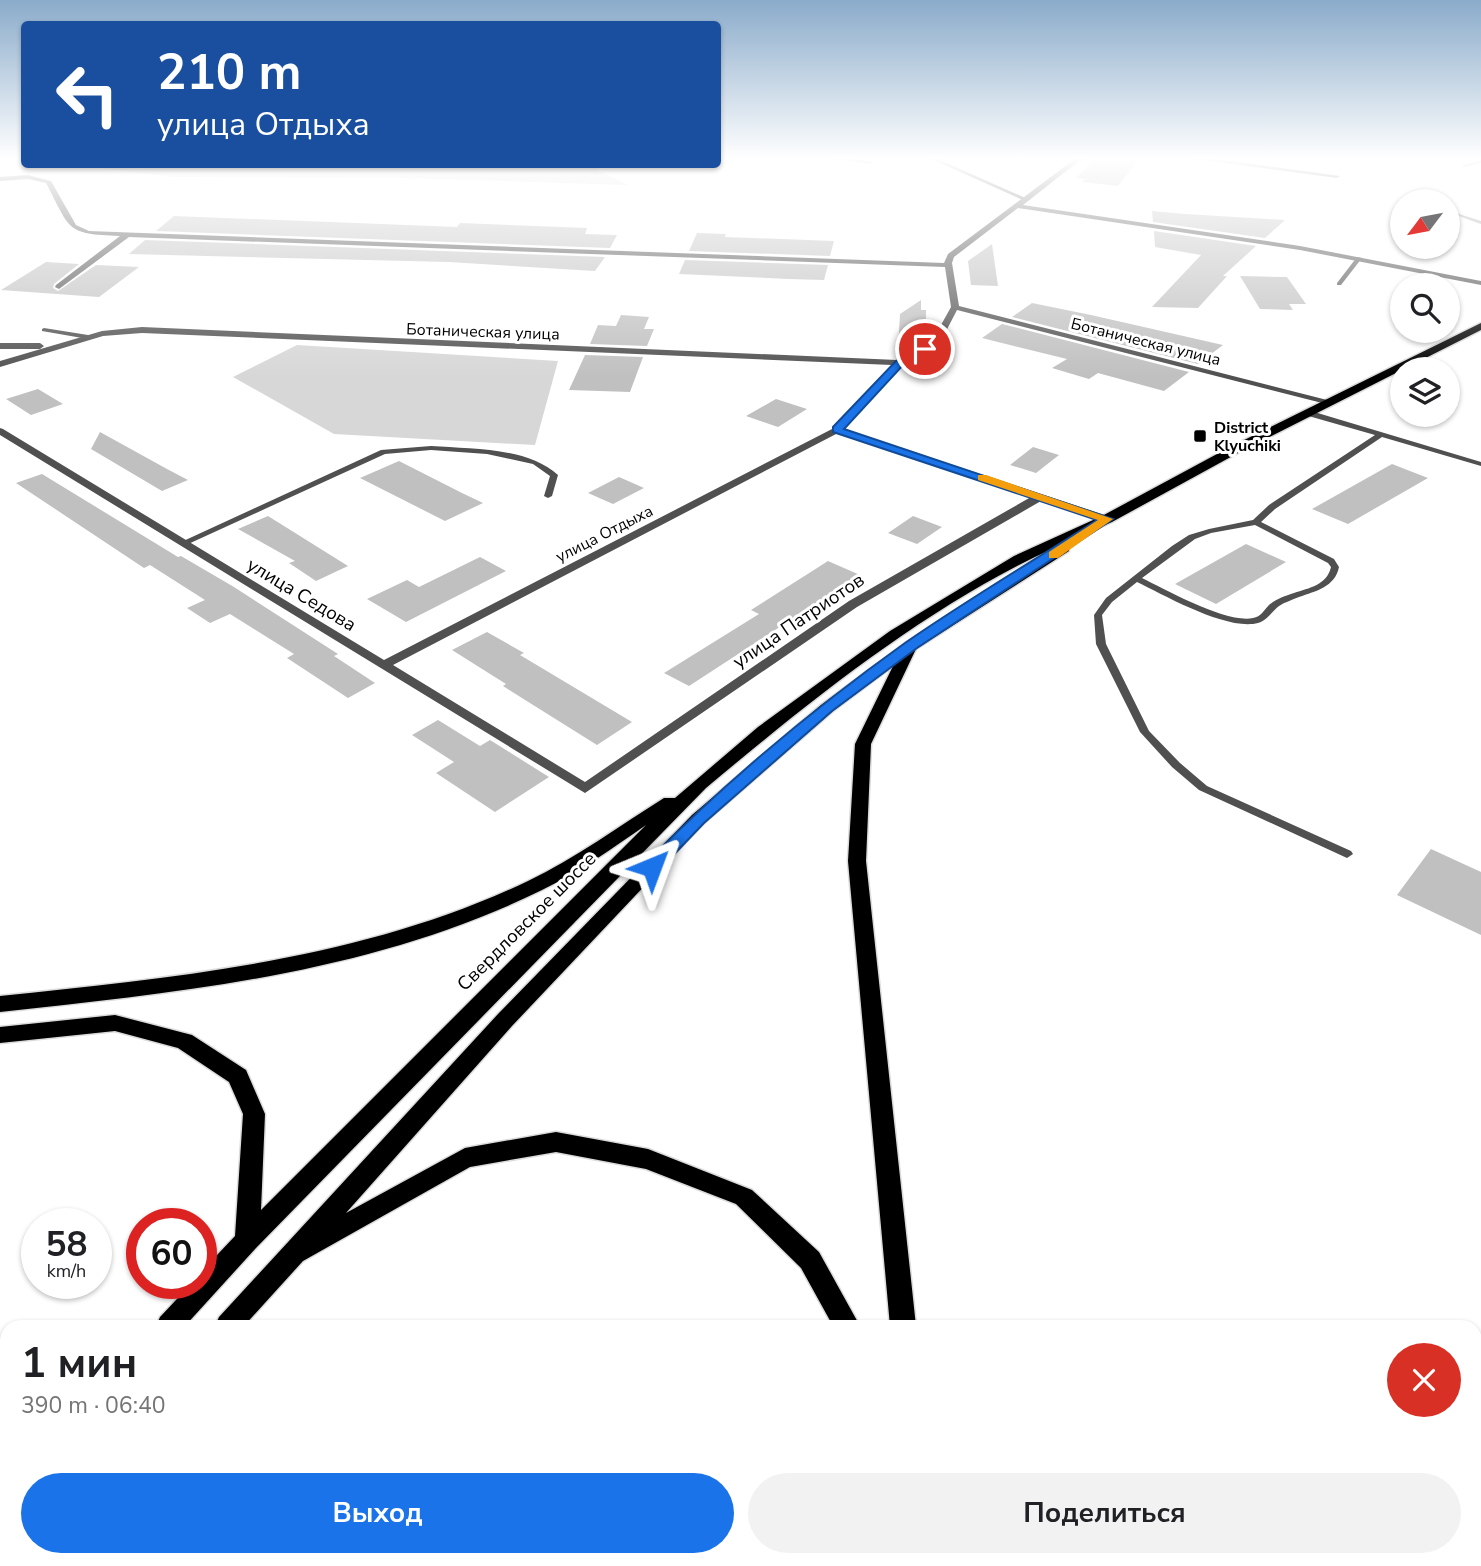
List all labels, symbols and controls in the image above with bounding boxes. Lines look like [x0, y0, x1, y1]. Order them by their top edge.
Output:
text: 210 m [157, 39, 301, 106]
icon: left [42, 49, 133, 140]
text: улица Отдыха [157, 103, 370, 146]
north arrow [1390, 189, 1460, 259]
map controls [1390, 189, 1460, 427]
button: search [1390, 273, 1460, 343]
street label: Ботаническая улица [1069, 313, 1223, 371]
street label: Ботаническая улица [406, 318, 560, 346]
pin [895, 319, 955, 379]
icon: arrive [906, 330, 944, 368]
button: layers [1390, 357, 1460, 427]
place label: District Klyuchiki [1214, 417, 1281, 457]
marker: District Klyuchiki [1192, 428, 1208, 444]
street label: улица Отдыха [552, 500, 657, 568]
street label: улица Седова [242, 552, 361, 638]
street label: улица Патриотов [728, 567, 869, 675]
position arrow [615, 830, 689, 904]
street label: Свердловское шоссе [451, 846, 602, 997]
speed limit sign: 60 [126, 1208, 217, 1299]
text: 58 [45, 1221, 88, 1268]
text: km/h [47, 1259, 86, 1283]
text: 1 мин [21, 1335, 137, 1392]
button: close [1387, 1343, 1461, 1417]
text: 390 m · 06:40 [21, 1390, 166, 1421]
button: Выход [21, 1473, 734, 1553]
button: Поделиться [748, 1473, 1461, 1553]

